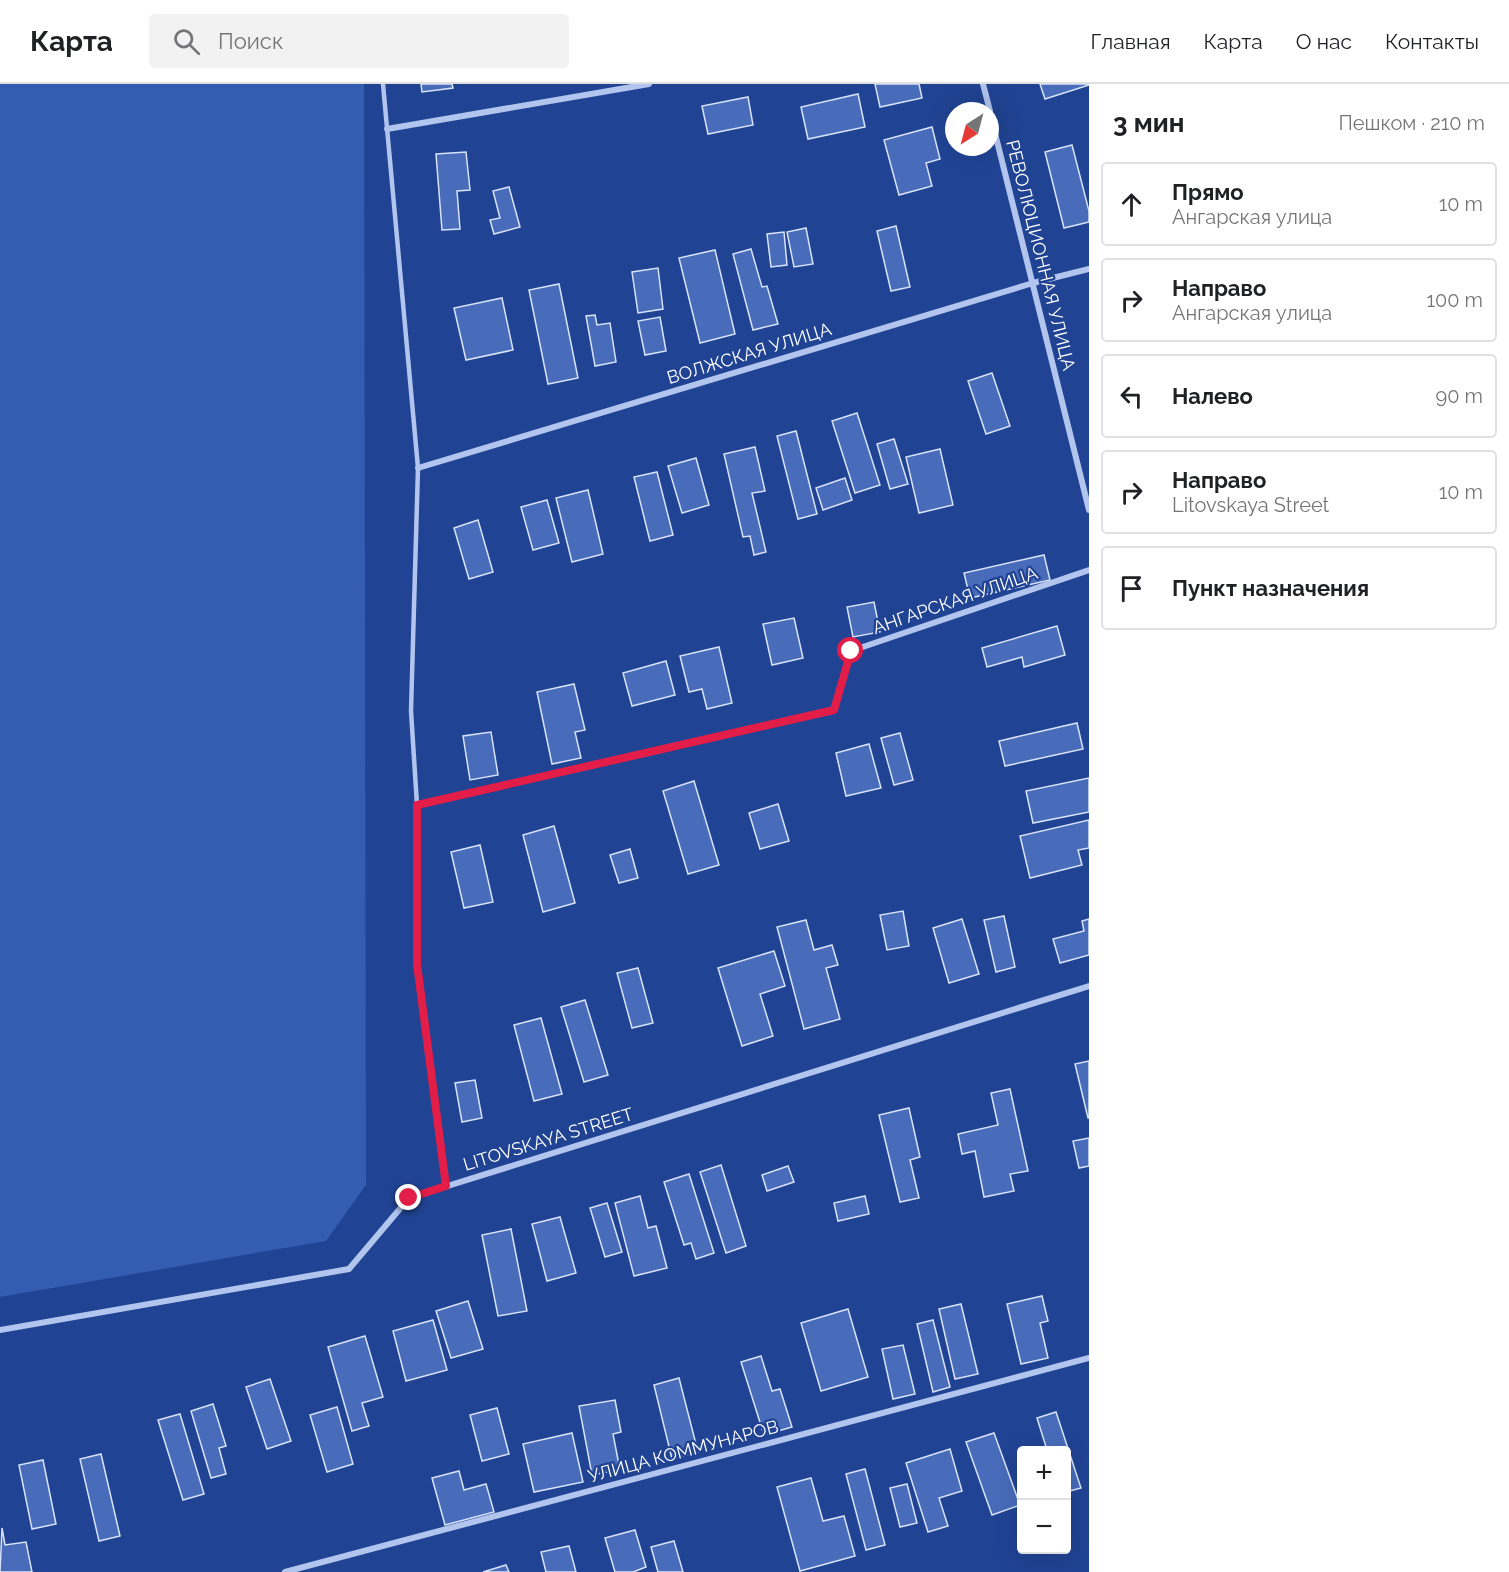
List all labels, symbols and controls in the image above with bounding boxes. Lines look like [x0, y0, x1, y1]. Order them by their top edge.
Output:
search box [149, 14, 569, 68]
text: Карта [30, 25, 113, 58]
icon: search [170, 25, 203, 58]
text: Поиск [218, 28, 283, 54]
text: Главная [1091, 29, 1171, 54]
text: Карта [1204, 29, 1263, 54]
text: О нас [1296, 29, 1352, 54]
text: Контакты [1385, 29, 1479, 54]
north arrow [945, 102, 999, 156]
text: 3 мин [1113, 108, 1184, 138]
text: Пешком · 210 m [1339, 111, 1485, 135]
street label: РЕВОЛЮЦИОННАЯ УЛИЦА [1002, 138, 1080, 372]
text: Прямо [1172, 179, 1244, 205]
icon: ahead [1115, 188, 1148, 221]
text: 10 m [1439, 192, 1483, 216]
text: Ангарская улица [1172, 205, 1332, 229]
text: Направо [1172, 275, 1266, 301]
icon: right [1115, 284, 1148, 317]
text: 100 m [1426, 288, 1483, 312]
text: Ангарская улица [1172, 301, 1332, 325]
street label: ВОЛЖСКАЯ УЛИЦА [664, 318, 834, 388]
icon: left [1115, 380, 1148, 413]
text: Налево [1172, 383, 1253, 409]
text: 90 m [1436, 384, 1483, 408]
text: Направо [1172, 467, 1266, 493]
icon: right [1115, 476, 1148, 509]
text: 10 m [1439, 480, 1483, 504]
text: Litovskaya Street [1172, 493, 1329, 517]
street label: АНГАРСКАЯ УЛИЦА [870, 562, 1040, 638]
icon: arrive [1115, 572, 1148, 605]
text: Пункт назначения [1172, 575, 1369, 601]
route start [837, 637, 863, 663]
street label: LITOVSKAYA STREET [460, 1103, 636, 1175]
route end [395, 1184, 421, 1210]
street label: УЛИЦА КОММУНАРОВ [585, 1415, 781, 1487]
map controls [1017, 1446, 1071, 1554]
button: + [1017, 1446, 1071, 1500]
button: − [1017, 1500, 1071, 1554]

